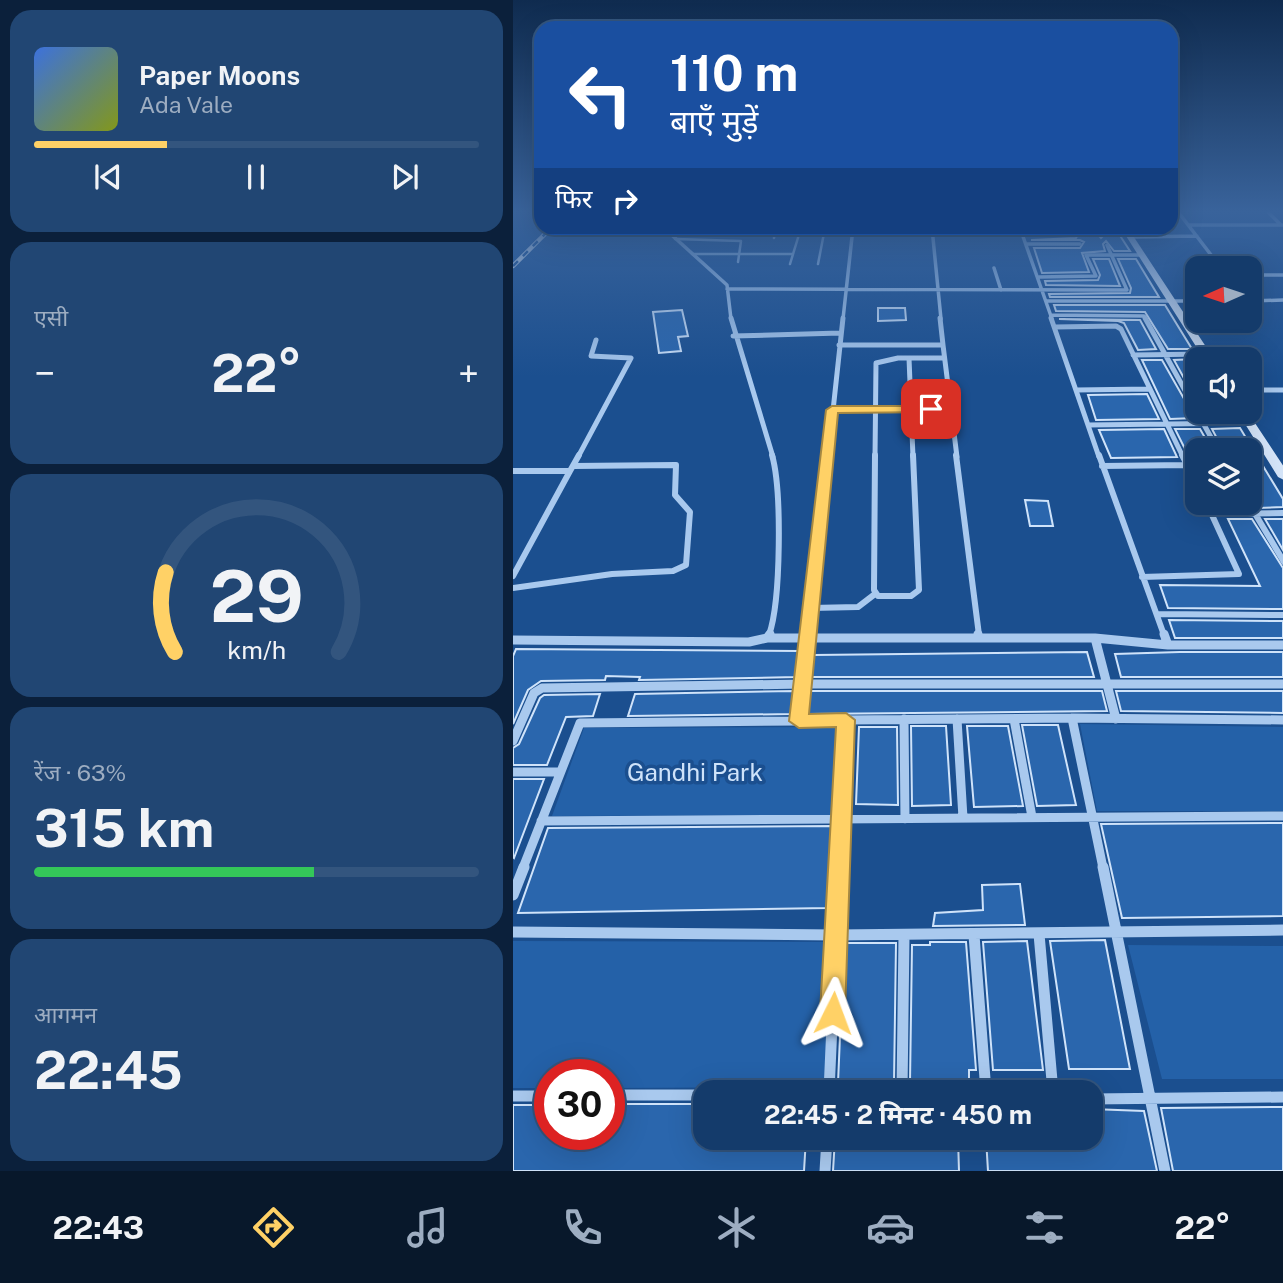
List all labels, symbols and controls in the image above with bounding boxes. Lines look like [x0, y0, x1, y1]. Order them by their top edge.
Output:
text: 110 m [670, 44, 798, 102]
icon: left [555, 49, 646, 140]
text: Paper Moons [139, 60, 300, 91]
text: Ada Vale [139, 91, 233, 118]
text: बाएँ मुड़ें [670, 103, 758, 140]
icon: previous [89, 158, 127, 196]
icon: pause [237, 158, 275, 196]
icon: next [386, 158, 424, 196]
icon: right [606, 182, 644, 220]
text: फिर [555, 183, 592, 214]
north arrow [1185, 256, 1262, 332]
map controls [1185, 256, 1262, 515]
text: एसी [34, 304, 68, 331]
text: 22° [211, 343, 302, 404]
button: sound [1185, 347, 1262, 424]
text: − [34, 351, 55, 396]
text: + [458, 351, 479, 396]
pin [901, 379, 961, 439]
icon: arrive [912, 390, 950, 428]
button: layers [1185, 438, 1262, 515]
text: 29 [209, 553, 304, 638]
text: km/h [227, 634, 286, 664]
park label: Gandhi Park [627, 758, 763, 786]
text: रेंज · 63% [34, 759, 126, 786]
text: 315 km [34, 798, 214, 859]
position arrow [796, 976, 870, 1050]
text: आगमन [34, 1001, 97, 1028]
text: 22:45 [34, 1040, 183, 1101]
speed limit sign: 30 [534, 1059, 625, 1150]
text: 22:45 · 2 मिनट · 450 m [764, 1099, 1032, 1130]
icon: directions [249, 1203, 298, 1252]
icon: music [403, 1203, 452, 1252]
icon: phone [558, 1203, 607, 1252]
icon: climate [712, 1203, 761, 1252]
icon: car [866, 1203, 915, 1252]
icon: filters [1020, 1203, 1069, 1252]
text: 22:43 [53, 1209, 144, 1246]
text: 22° [1175, 1209, 1230, 1246]

